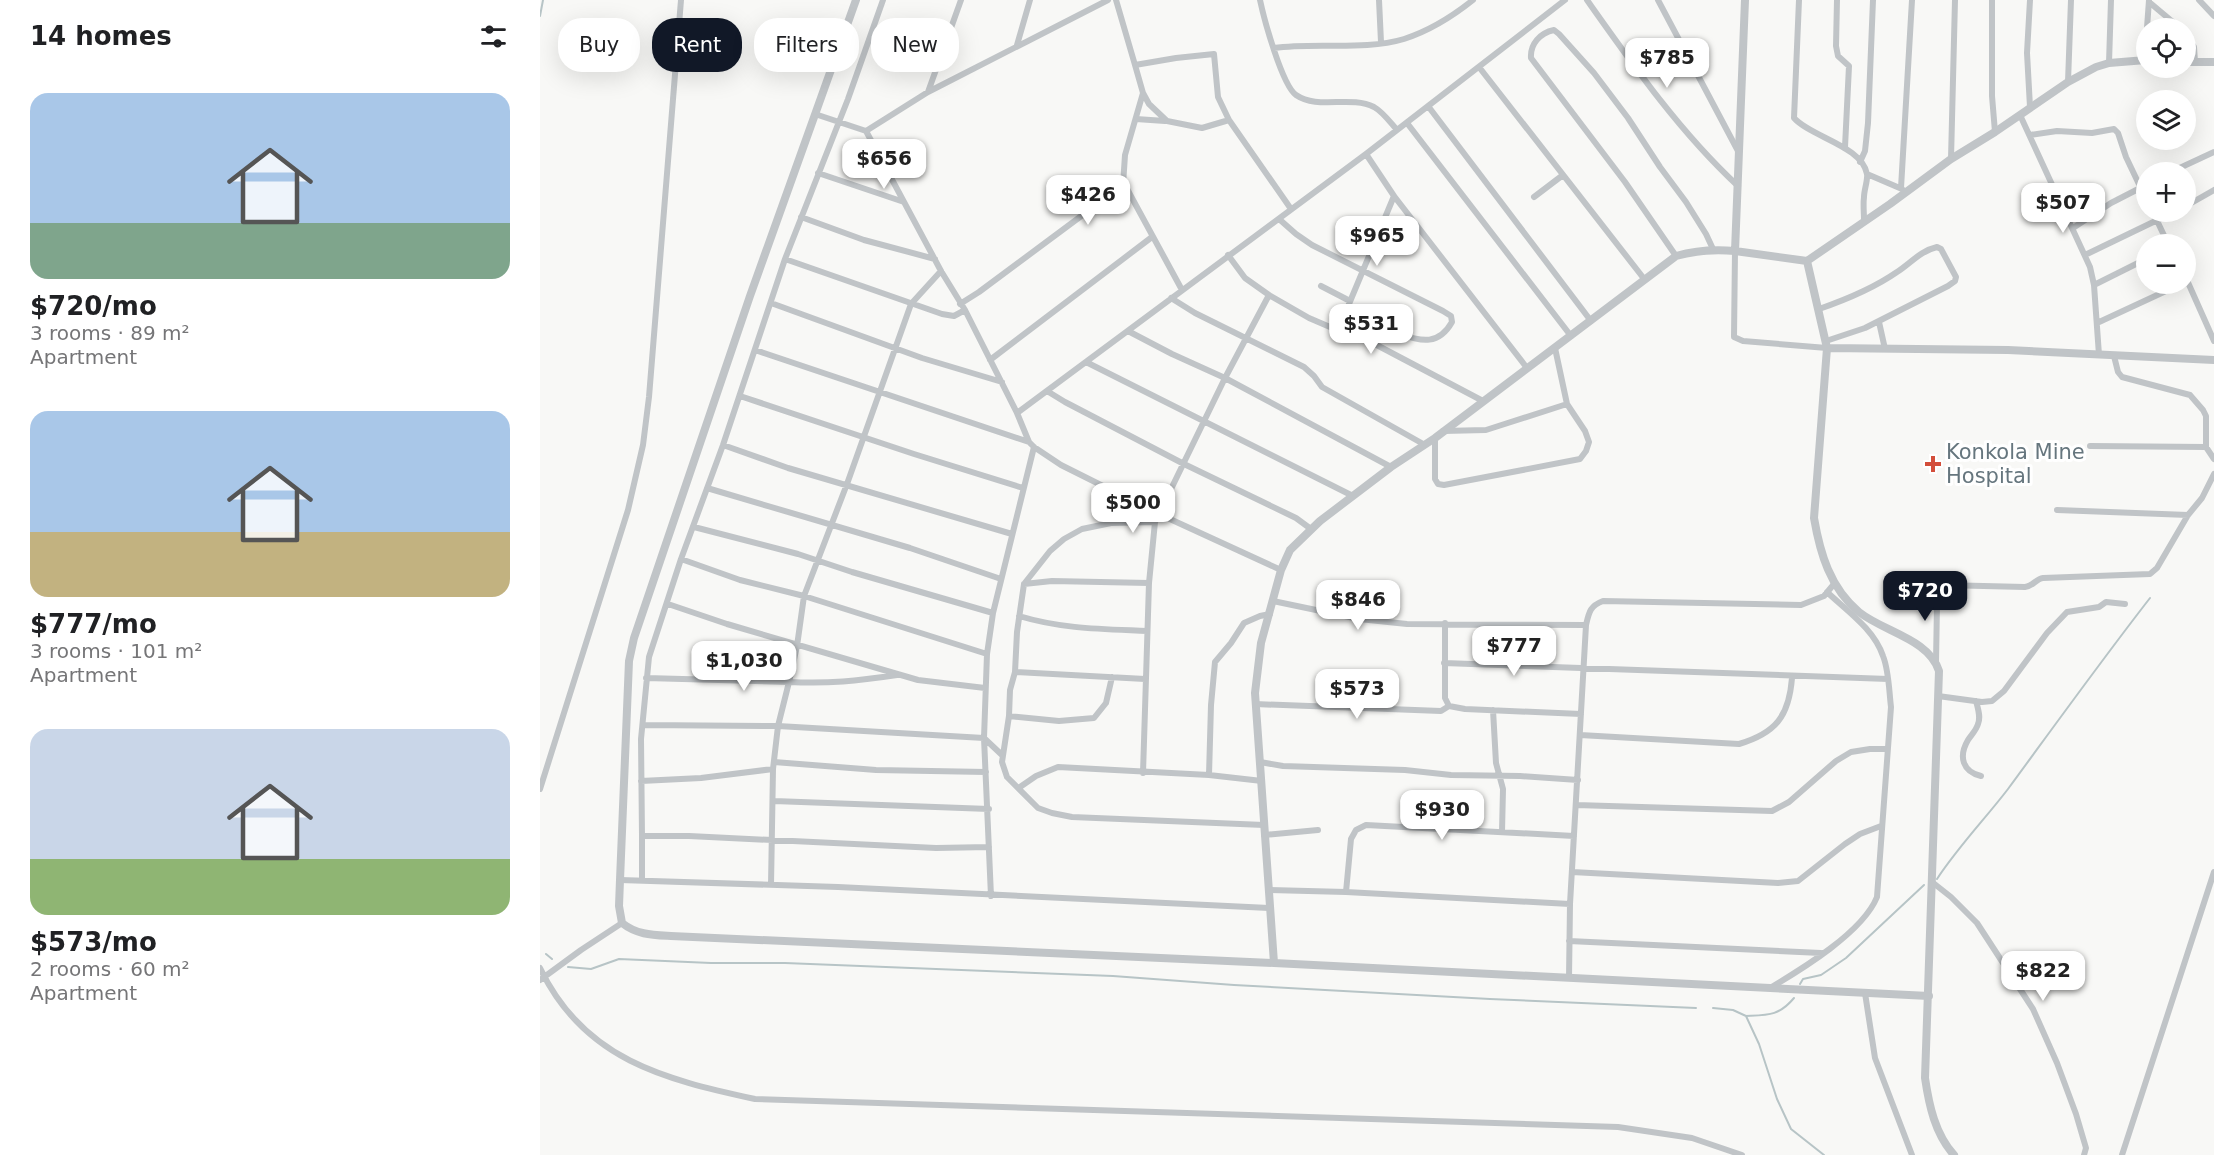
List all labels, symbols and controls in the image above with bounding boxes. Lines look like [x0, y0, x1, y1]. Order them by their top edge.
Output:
chip: Buy [558, 18, 640, 72]
chip: Rent [652, 18, 742, 72]
chip: Filters [754, 18, 859, 72]
chip: New [871, 18, 959, 72]
map controls [2136, 18, 2196, 294]
button: locate [2136, 18, 2196, 78]
icon: filters [477, 20, 510, 53]
text: 14 homes [30, 21, 172, 51]
pin: $785 [1631, 38, 1703, 89]
text: $785 [1639, 45, 1695, 69]
button: layers [2136, 90, 2196, 150]
icon: home [216, 132, 324, 240]
pin: $656 [848, 139, 920, 190]
text: $656 [856, 146, 912, 170]
button: + [2136, 162, 2196, 222]
pin: $426 [1052, 175, 1124, 226]
text: $426 [1060, 182, 1116, 206]
pin: $507 [2027, 183, 2099, 234]
text: $507 [2035, 190, 2091, 214]
pin: $965 [1341, 216, 1413, 267]
text: $965 [1349, 223, 1405, 247]
button: − [2136, 234, 2196, 294]
text: $720/mo [30, 291, 157, 321]
pin: $531 [1335, 304, 1407, 355]
text: $531 [1343, 311, 1399, 335]
text: 3 rooms · 89 m² [30, 321, 190, 345]
text: Apartment [30, 345, 137, 369]
place label: Konkola Mine Hospital [1946, 440, 2085, 488]
icon: home [216, 450, 324, 558]
marker: Konkola Mine Hospital [1924, 455, 1942, 473]
pin: $500 [1097, 483, 1169, 534]
text: $500 [1105, 490, 1161, 514]
pin: $720 [1889, 571, 1961, 622]
text: $720 [1897, 578, 1953, 602]
pin: $846 [1322, 580, 1394, 631]
text: $846 [1330, 587, 1386, 611]
text: $777/mo [30, 609, 157, 639]
pin: $777 [1478, 626, 1550, 677]
text: $777 [1486, 633, 1542, 657]
text: 3 rooms · 101 m² [30, 639, 202, 663]
pin: $1,030 [695, 641, 793, 692]
text: $1,030 [705, 648, 783, 672]
text: Apartment [30, 663, 137, 687]
pin: $573 [1321, 669, 1393, 720]
text: $573 [1329, 676, 1385, 700]
icon: home [216, 768, 324, 876]
pin: $930 [1406, 790, 1478, 841]
text: $930 [1414, 797, 1470, 821]
text: $573/mo [30, 927, 157, 957]
pin: $822 [2007, 951, 2079, 1002]
text: 2 rooms · 60 m² [30, 957, 190, 981]
text: $822 [2015, 958, 2071, 982]
text: Apartment [30, 981, 137, 1005]

